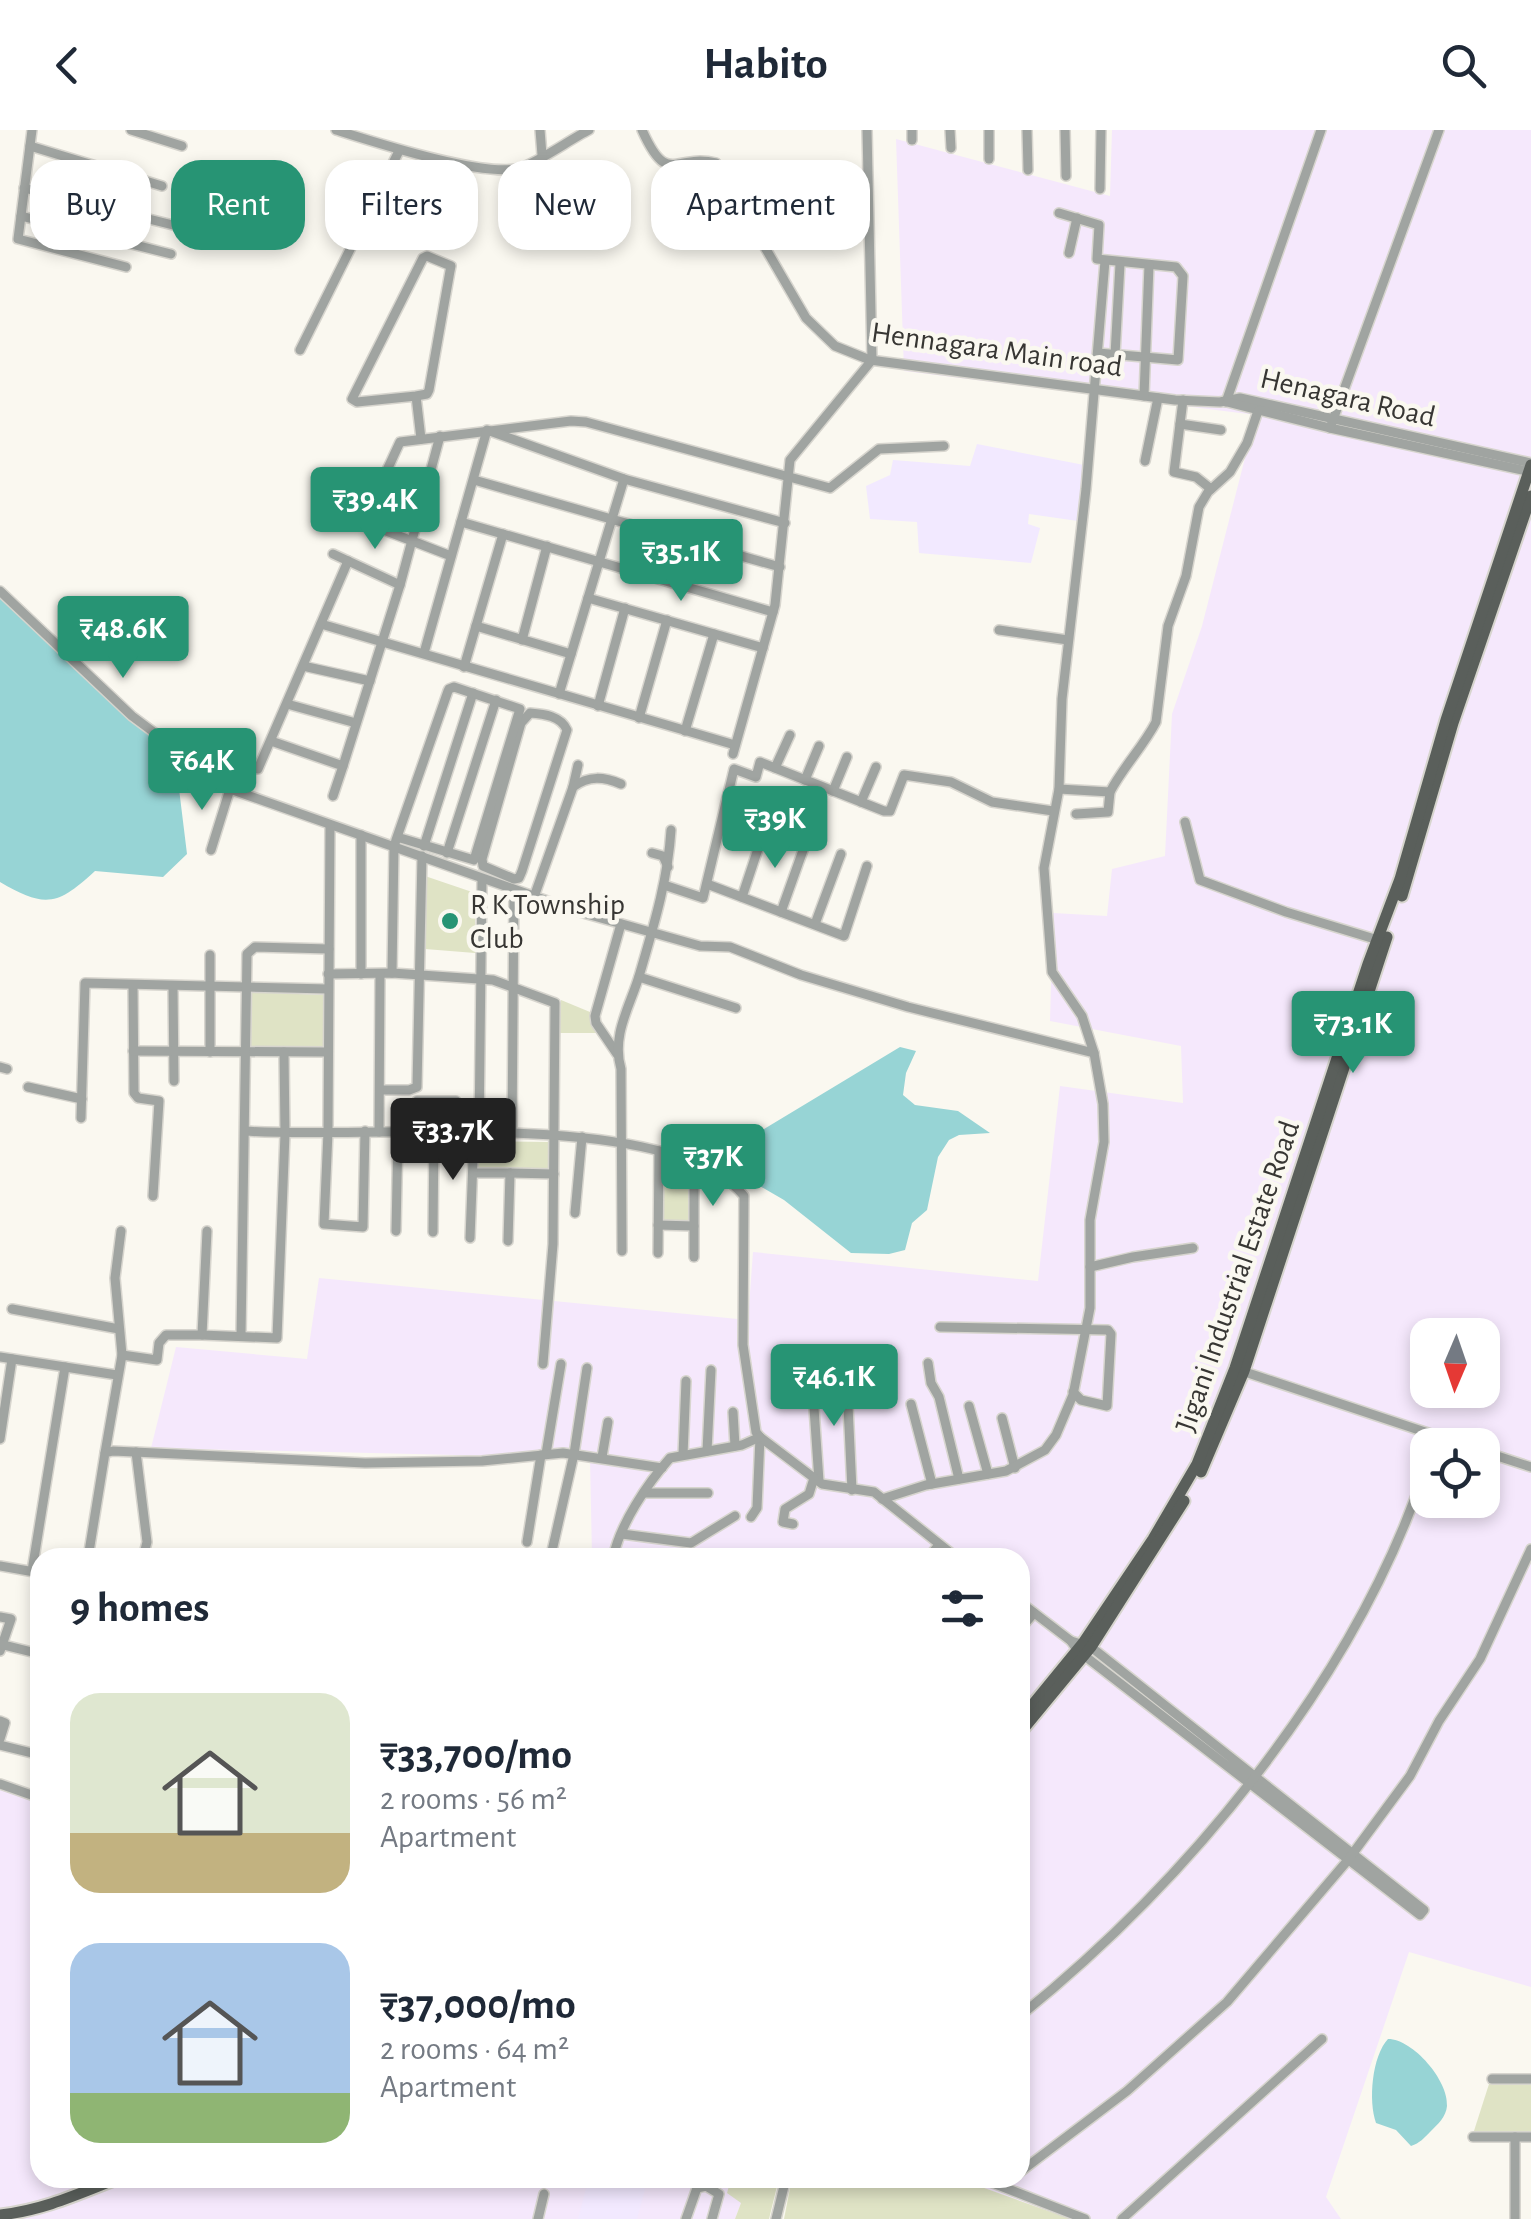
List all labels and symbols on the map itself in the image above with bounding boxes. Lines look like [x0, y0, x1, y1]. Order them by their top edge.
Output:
street label: Hennagara Main road [870, 318, 1124, 382]
street label: Henagara Road [1257, 363, 1438, 433]
pin: ₹39.4K [294, 467, 456, 552]
pin: ₹35.1K [600, 519, 762, 604]
pin: ₹48.6K [42, 596, 204, 681]
pin: ₹64K [143, 728, 261, 813]
pin: ₹39K [716, 786, 834, 871]
place label: R K Township Club [470, 890, 625, 954]
marker: R K Township Club [439, 910, 461, 932]
pin: ₹73.1K [1272, 991, 1434, 1076]
pin: ₹33.7K [372, 1098, 534, 1183]
street label: Jigani Industrial Estate Road [1171, 1117, 1305, 1436]
pin: ₹37K [654, 1124, 772, 1209]
north arrow [1410, 1318, 1500, 1408]
pin: ₹46.1K [753, 1344, 915, 1429]

